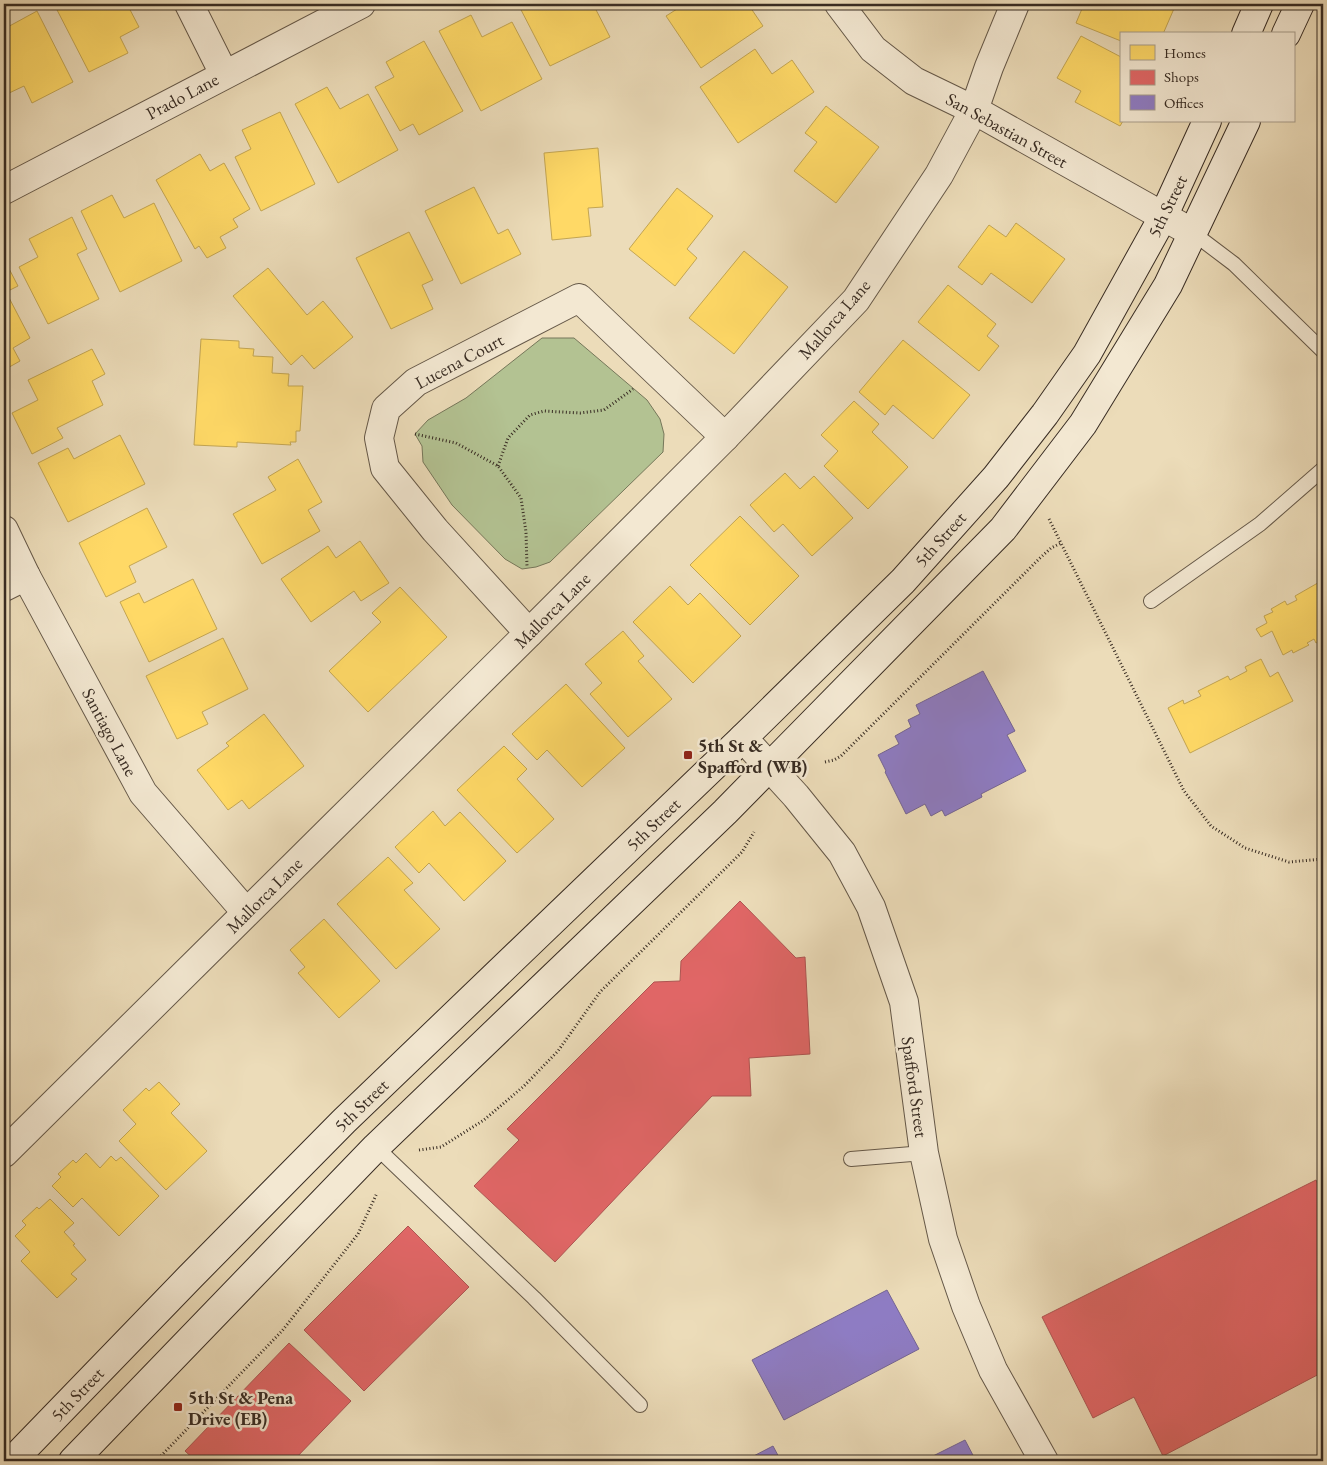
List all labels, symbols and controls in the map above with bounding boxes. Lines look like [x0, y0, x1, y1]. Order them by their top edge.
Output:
legend [1120, 32, 1294, 122]
text: Homes [1164, 43, 1206, 62]
street label: Prado Lane [142, 67, 222, 125]
text: Shops [1164, 67, 1199, 86]
street label: San Sebastian Street [942, 87, 1072, 173]
text: Offices [1164, 93, 1204, 112]
street label: 5th Street [1142, 171, 1192, 241]
street label: Mallorca Lane [793, 274, 875, 364]
street label: Lucena Court [411, 328, 508, 394]
street label: 5th Street [909, 506, 971, 571]
street label: Mallorca Lane [509, 567, 595, 653]
street label: Santiago Lane [77, 684, 143, 780]
place label: 5th St & Spafford (WB) [698, 734, 807, 778]
marker: 5th St & Spafford (WB) [682, 749, 694, 761]
street label: 5th Street [621, 792, 685, 855]
street label: Mallorca Lane [221, 852, 307, 938]
street label: Spafford Street [897, 1035, 934, 1139]
street label: 5th Street [329, 1073, 393, 1136]
street label: 5th Street [46, 1362, 109, 1426]
place label: 5th St & Pena Drive (EB) [188, 1386, 293, 1430]
marker: 5th St & Pena Drive (EB) [172, 1401, 184, 1413]

